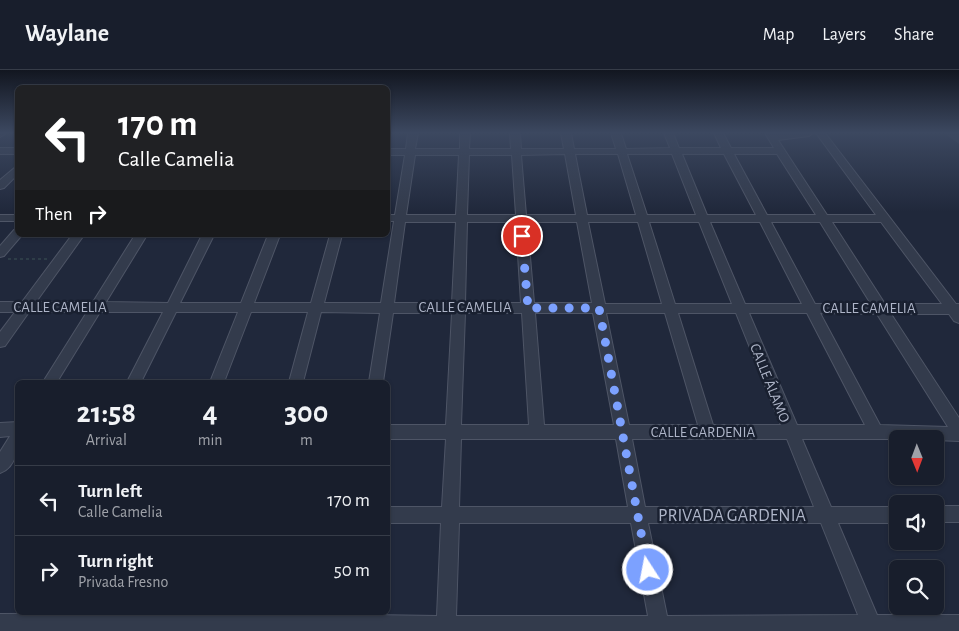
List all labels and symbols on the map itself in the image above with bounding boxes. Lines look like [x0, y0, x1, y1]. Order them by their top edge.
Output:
pin [501, 215, 543, 257]
street label: CALLE CAMELIA [13, 300, 107, 315]
street label: CALLE CAMELIA [418, 300, 512, 315]
street label: CALLE CAMELIA [822, 301, 916, 316]
street label: CALLE ÁLAMO [747, 341, 794, 425]
street label: CALLE GARDENIA [651, 425, 756, 440]
north arrow [889, 430, 944, 485]
street label: PRIVADA GARDENIA [658, 507, 806, 525]
position arrow [621, 543, 673, 595]

